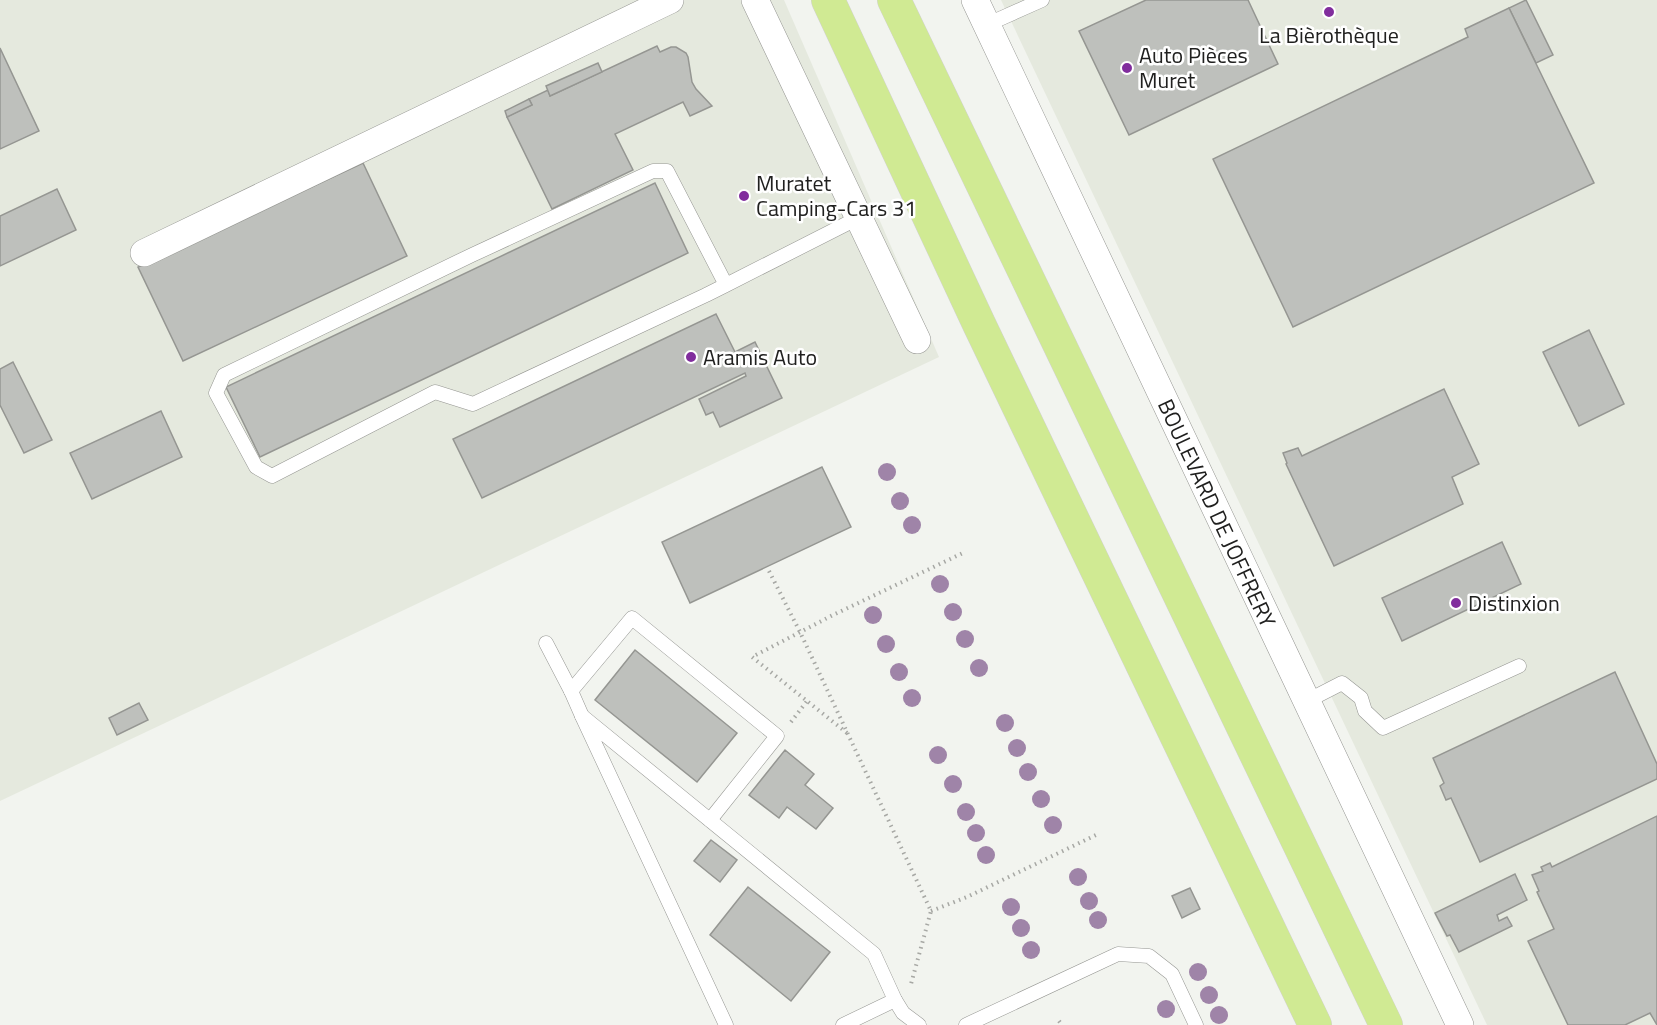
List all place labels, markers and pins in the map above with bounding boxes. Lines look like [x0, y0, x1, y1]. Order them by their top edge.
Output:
marker: La Bièrothèque [1322, 5, 1336, 19]
place label: La Bièrothèque [1259, 18, 1399, 52]
place label: Auto Pièces Muret [1139, 38, 1248, 97]
marker: Auto Pièces Muret [1120, 61, 1134, 75]
place label: Muratet Camping-Cars 31 [756, 166, 917, 225]
marker: Muratet Camping-Cars 31 [737, 189, 751, 203]
place label: Aramis Auto [703, 340, 817, 374]
marker: Aramis Auto [684, 350, 698, 364]
place label: Distinxion [1468, 586, 1560, 620]
marker: Distinxion [1449, 596, 1463, 610]

